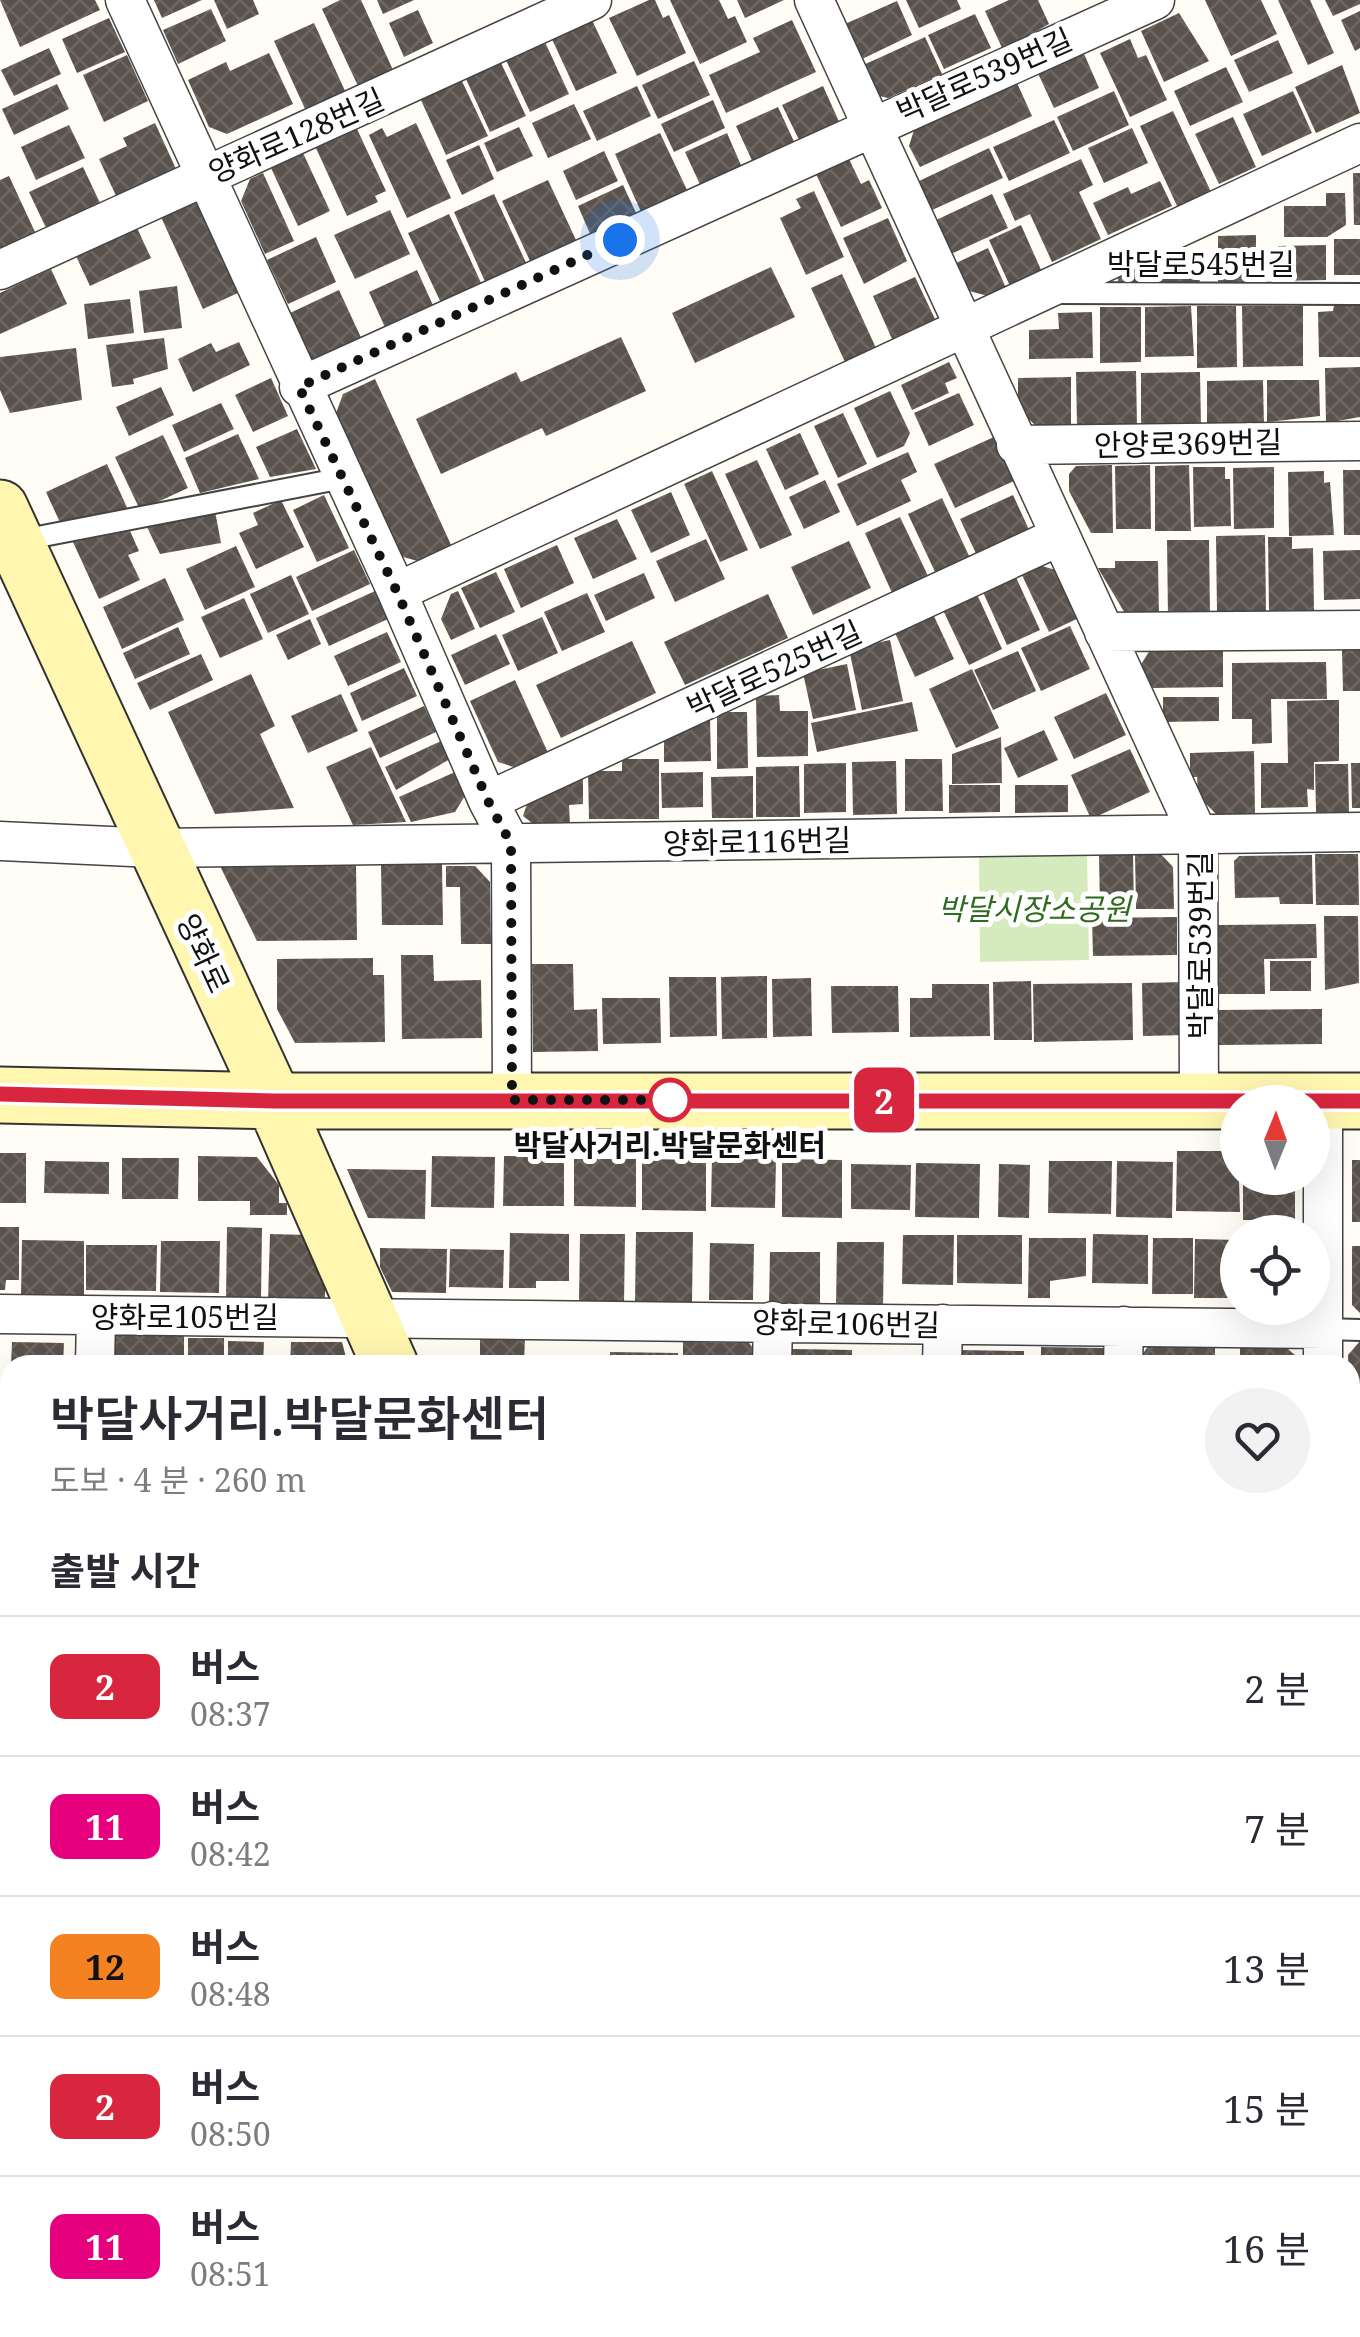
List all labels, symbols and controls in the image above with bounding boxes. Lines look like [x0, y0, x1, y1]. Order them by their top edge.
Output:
street label: 박달로539번길 [890, 18, 1078, 132]
street label: 양화로128번길 [202, 78, 390, 192]
your location [595, 215, 645, 265]
street label: 박달로545번길 [1107, 243, 1295, 284]
street label: 안양로369번길 [1094, 421, 1282, 465]
street label: 박달로525번길 [680, 611, 868, 727]
street label: 양화로116번길 [663, 819, 851, 863]
street label: 박달로539번길 [1179, 851, 1220, 1039]
park label: 박달시장소공원 [937, 888, 1133, 929]
street label: 양화로 [168, 907, 240, 999]
line badge: 2 [852, 1068, 916, 1132]
text: 2 [874, 1077, 894, 1124]
marker: 박달사거리.박달문화센터 [649, 1079, 691, 1121]
north arrow [1220, 1085, 1330, 1195]
map controls [1220, 1085, 1330, 1325]
place label: 박달사거리.박달문화센터 [514, 1124, 826, 1165]
button: locate [1220, 1215, 1330, 1325]
street label: 양화로105번길 [91, 1296, 279, 1337]
street label: 양화로106번길 [752, 1301, 940, 1345]
text: 박달사거리.박달문화센터 [50, 1385, 549, 1450]
button: heart [1205, 1388, 1310, 1493]
text: 도보 · 4 분 · 260 m [50, 1458, 306, 1501]
text: 출발 시간 [50, 1544, 200, 1596]
text: 버스 [190, 1640, 260, 1692]
text: 2 분 [1244, 1662, 1310, 1714]
text: 2 [95, 1663, 115, 1710]
text: 08:37 [190, 1692, 271, 1735]
text: 버스 [190, 1780, 260, 1832]
text: 7 분 [1244, 1802, 1310, 1854]
text: 11 [85, 1803, 125, 1850]
text: 08:42 [190, 1832, 271, 1875]
text: 버스 [190, 1920, 260, 1972]
text: 13 분 [1223, 1942, 1310, 1994]
text: 12 [85, 1943, 125, 1990]
text: 08:48 [190, 1972, 271, 2015]
text: 버스 [190, 2060, 260, 2112]
text: 15 분 [1223, 2082, 1310, 2134]
text: 2 [95, 2083, 115, 2130]
text: 08:50 [190, 2112, 271, 2155]
text: 버스 [190, 2200, 260, 2252]
text: 16 분 [1223, 2222, 1310, 2274]
text: 11 [85, 2223, 125, 2270]
text: 08:51 [190, 2252, 271, 2295]

